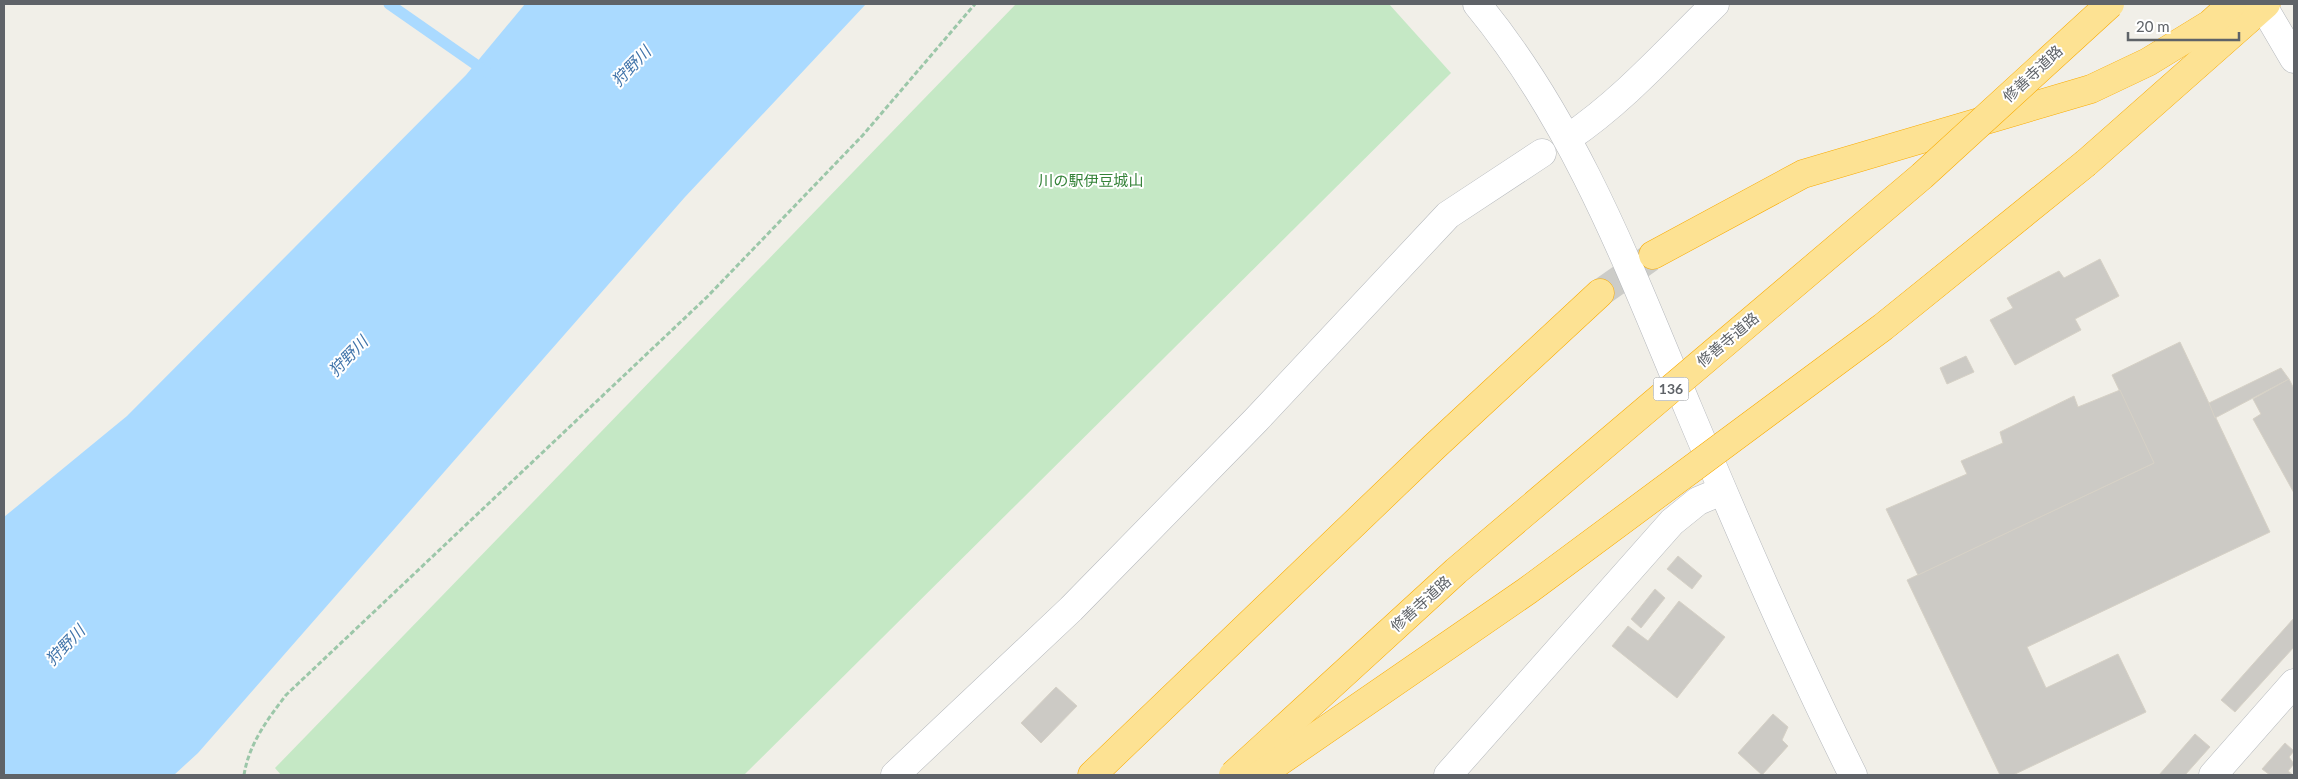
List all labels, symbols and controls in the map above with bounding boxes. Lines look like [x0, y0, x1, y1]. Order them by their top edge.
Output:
scale bar [2128, 10, 2239, 42]
text: 20 m [2136, 17, 2170, 35]
water label: 狩野川 [607, 40, 656, 90]
street label: 修善寺道路 [1999, 41, 2066, 105]
park label: 川の駅伊豆城山 [1038, 171, 1144, 189]
street label: 修善寺道路 [1693, 308, 1762, 370]
water label: 狩野川 [324, 330, 373, 380]
road number: 136 [1654, 378, 1688, 400]
street label: 修善寺道路 [1386, 571, 1454, 635]
water label: 狩野川 [41, 619, 90, 669]

